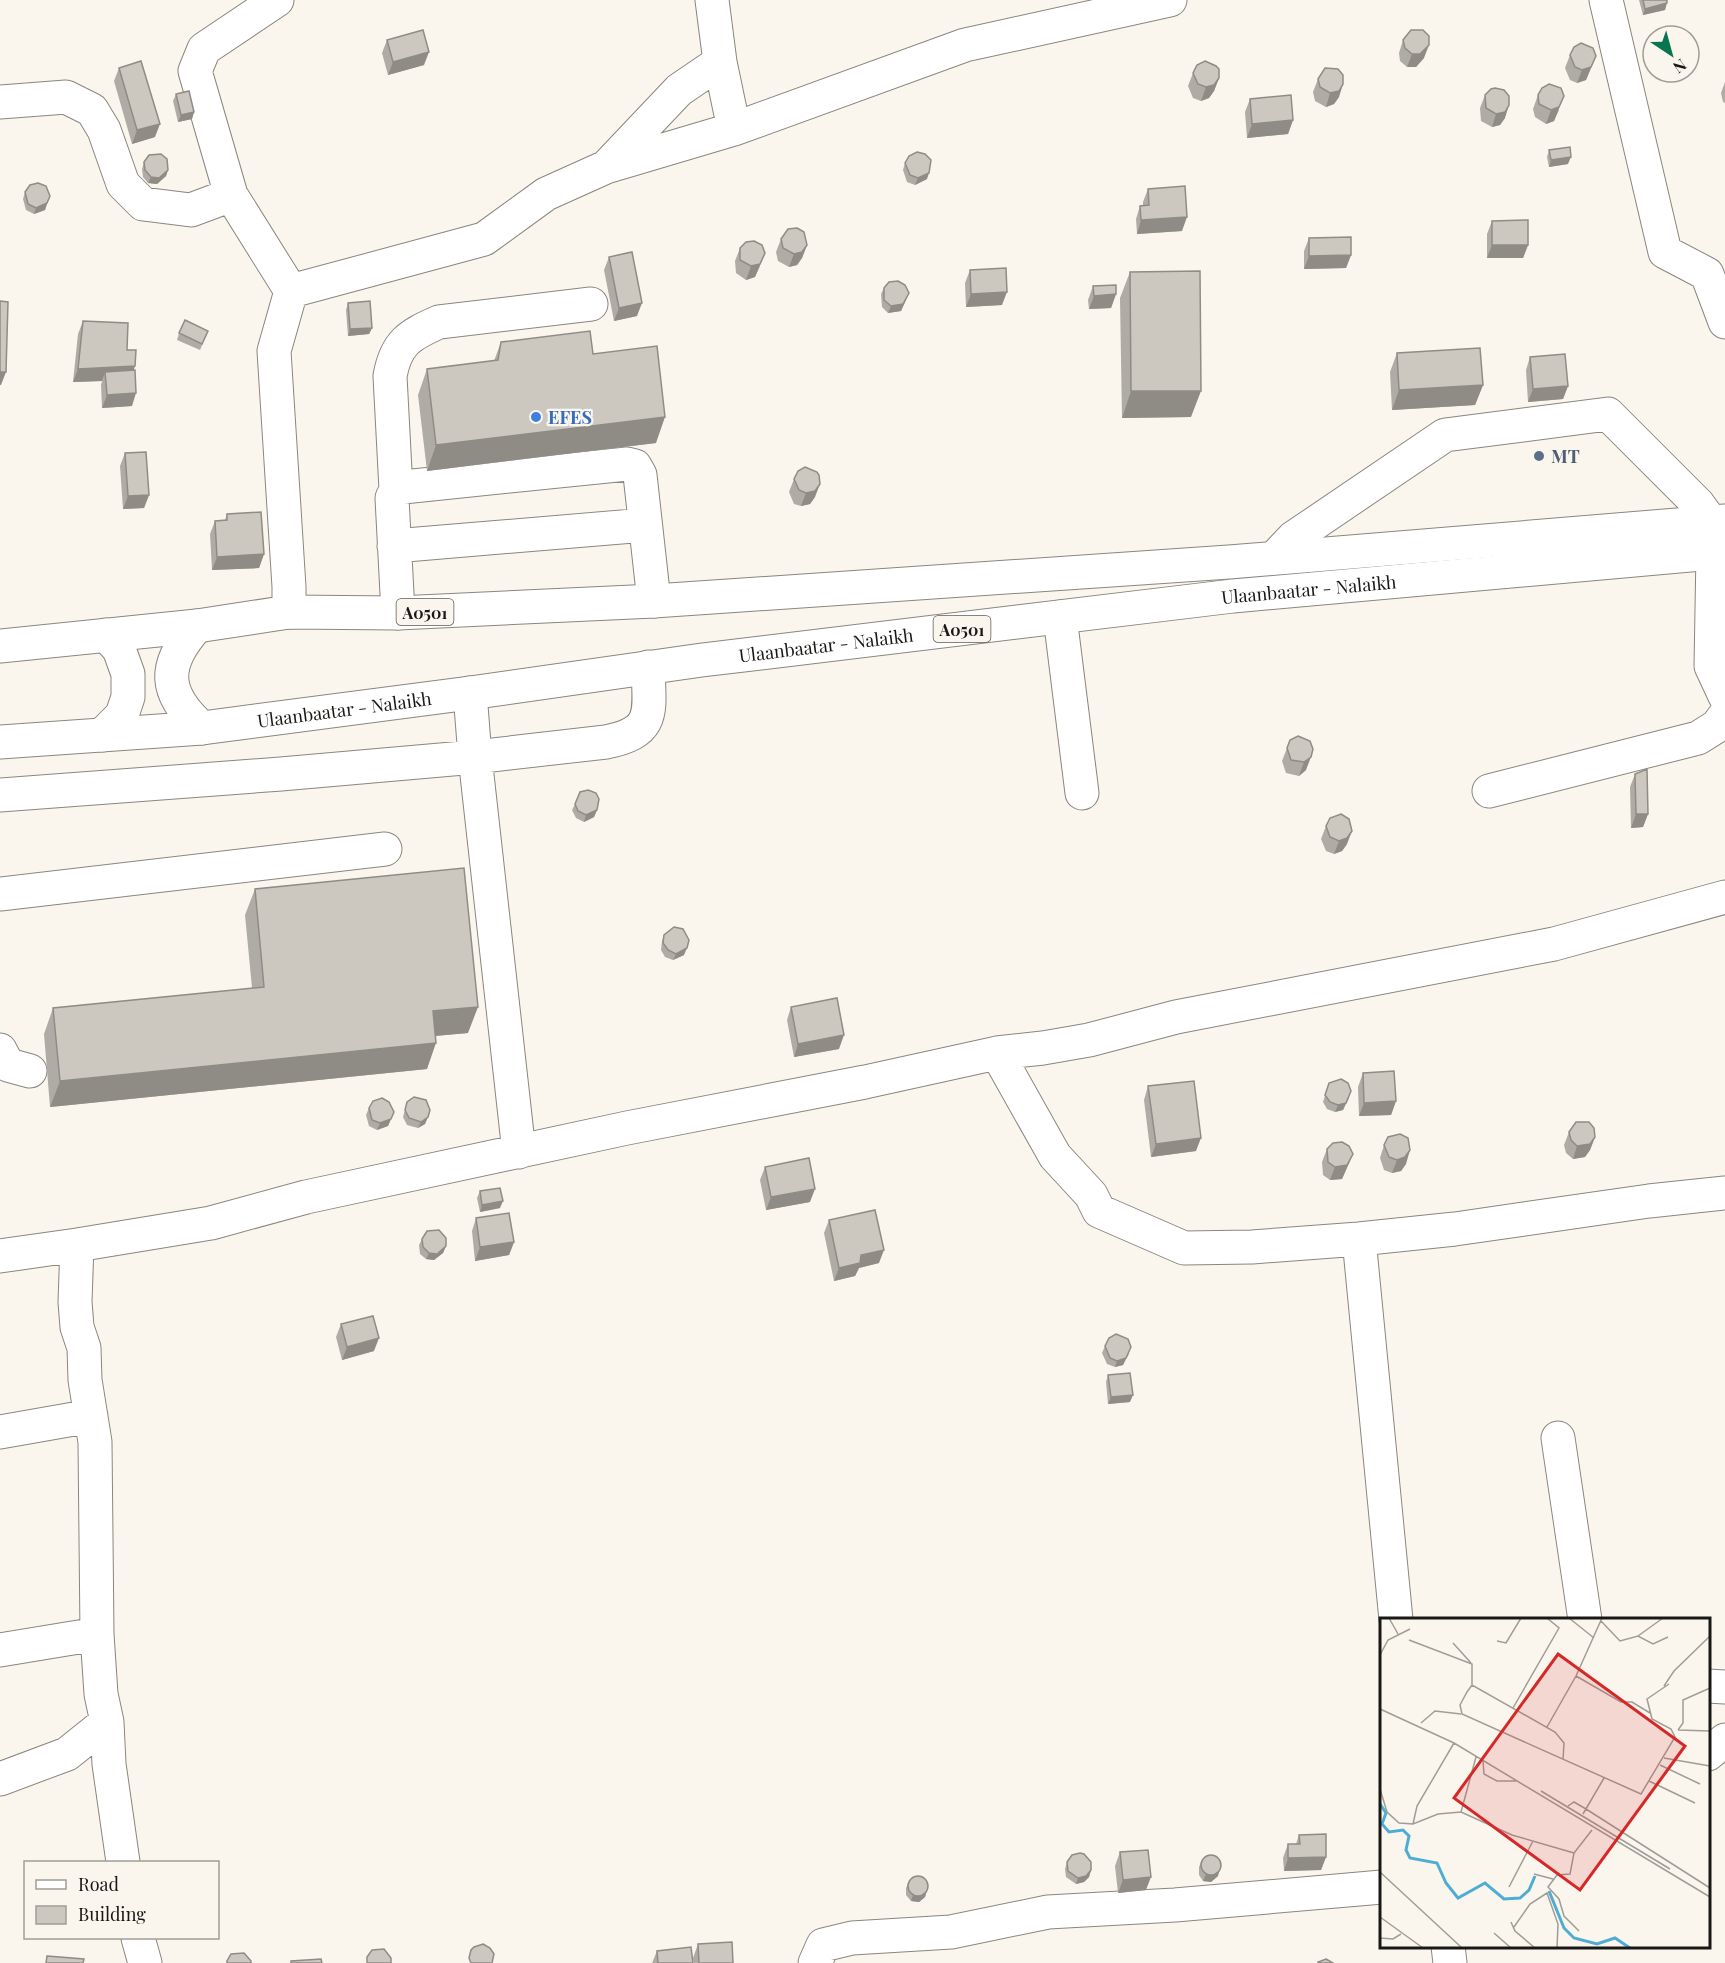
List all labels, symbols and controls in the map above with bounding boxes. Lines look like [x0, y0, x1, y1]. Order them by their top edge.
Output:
north arrow [1641, 24, 1701, 84]
text: N [1669, 55, 1691, 79]
place label: EFES [548, 405, 592, 429]
marker: EFES [529, 410, 543, 424]
place label: MT [1551, 444, 1580, 468]
marker: MT [1532, 449, 1546, 463]
street label: Ulaanbaatar - Nalaikh [1220, 569, 1398, 609]
road number: A0501 [396, 599, 454, 625]
road number: A0501 [934, 616, 990, 642]
street label: Ulaanbaatar - Nalaikh [737, 623, 915, 667]
street label: Ulaanbaatar - Nalaikh [256, 686, 433, 733]
inset map [1380, 1618, 1710, 1948]
legend [24, 1861, 219, 1939]
text: Road [78, 1872, 119, 1896]
text: Building [78, 1902, 146, 1926]

